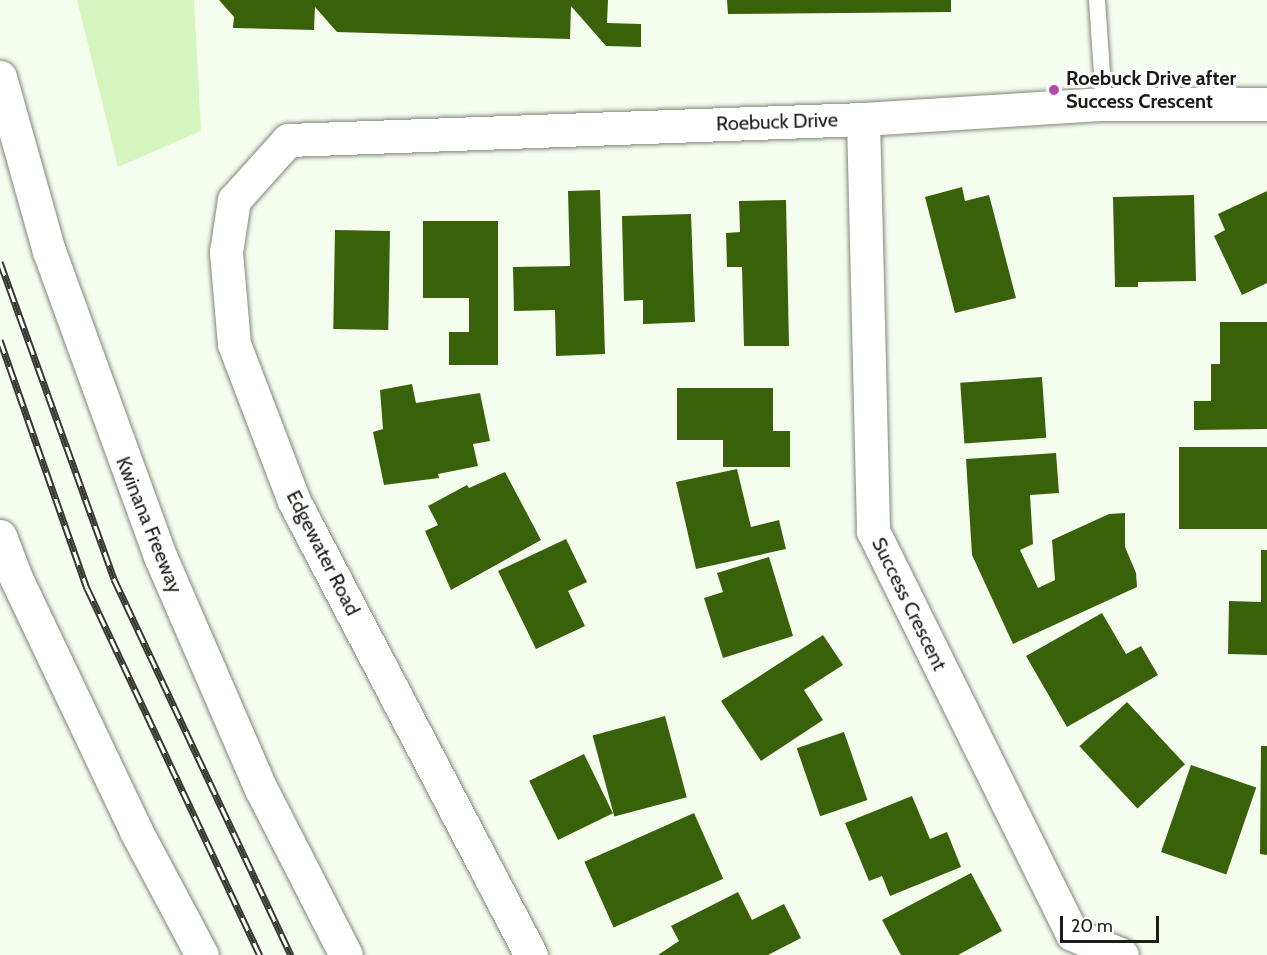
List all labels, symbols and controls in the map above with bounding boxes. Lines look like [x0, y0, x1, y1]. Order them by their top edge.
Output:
place label: Roebuck Drive after Success Crescent [1066, 66, 1236, 113]
marker: Roebuck Drive after Success Crescent [1047, 83, 1061, 97]
street label: Roebuck Drive [716, 108, 838, 136]
street label: Kwinana Freeway [111, 453, 187, 597]
street label: Edgewater Road [281, 487, 365, 619]
street label: Success Crescent [866, 534, 952, 674]
scale bar [1063, 904, 1162, 942]
text: 20 m [1071, 915, 1113, 937]

